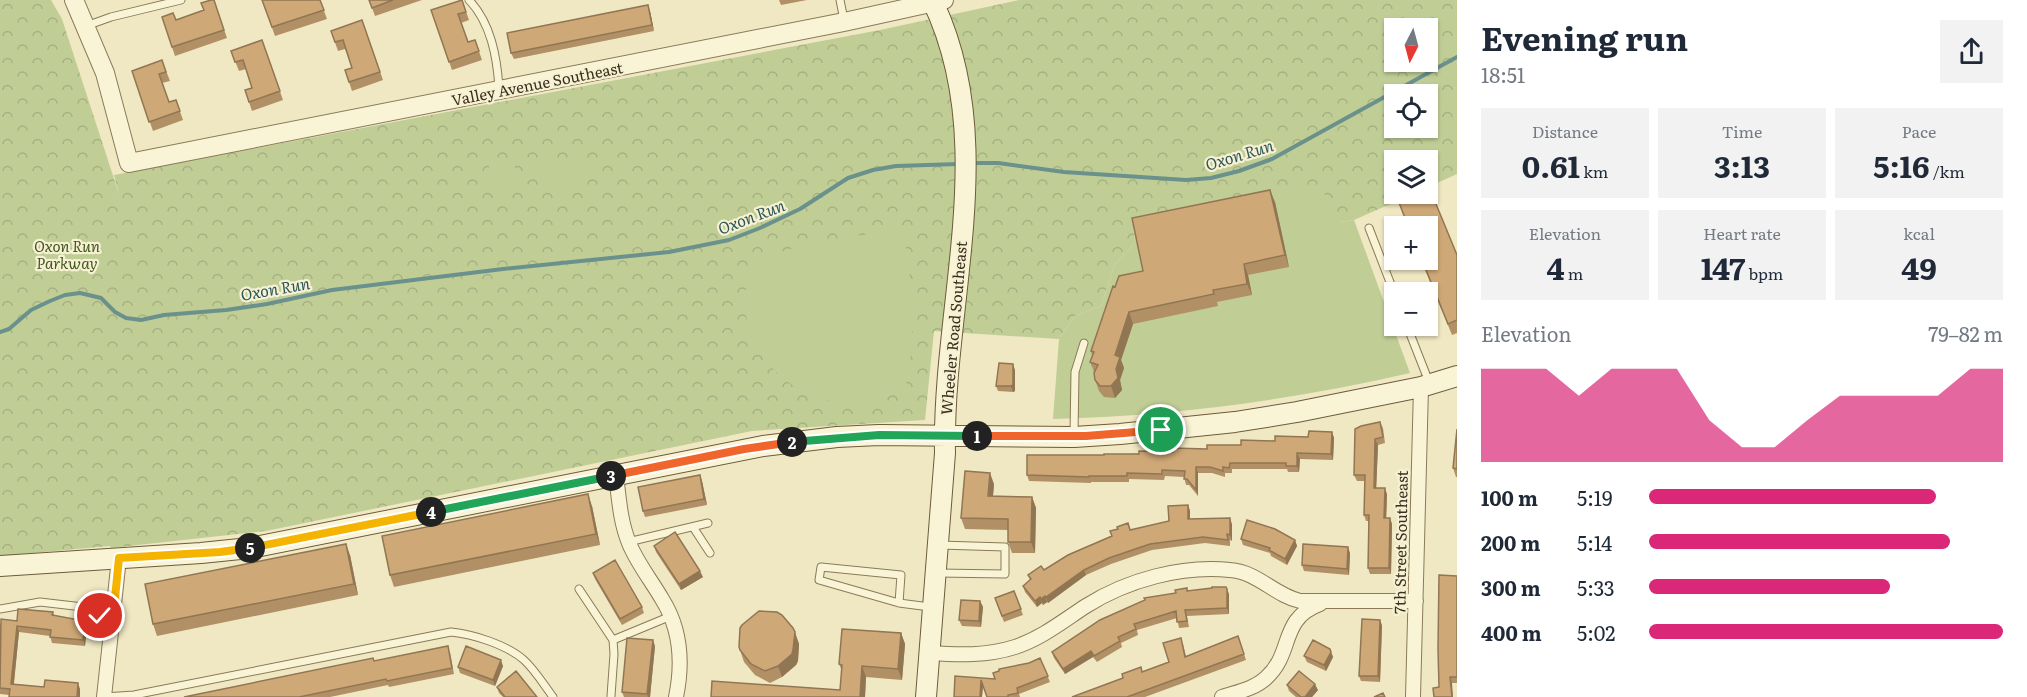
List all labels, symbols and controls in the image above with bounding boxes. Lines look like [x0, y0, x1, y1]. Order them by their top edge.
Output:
text: Evening run [1481, 12, 1688, 61]
north arrow [1384, 18, 1438, 72]
map controls [1384, 18, 1438, 336]
button: share [1940, 20, 2003, 83]
street label: Valley Avenue Southeast [449, 55, 625, 111]
text: 18:51 [1481, 59, 1525, 89]
button: locate [1384, 84, 1438, 138]
text: Distance [1532, 119, 1598, 143]
text: Time [1722, 119, 1762, 143]
text: Pace [1902, 119, 1936, 143]
water label: Oxon Run [1202, 132, 1276, 176]
text: 0.61 [1522, 143, 1580, 187]
text: 3:13 [1714, 143, 1770, 187]
text: 5:16 [1873, 143, 1929, 187]
button: layers [1384, 150, 1438, 204]
text: km [1580, 159, 1608, 183]
text: /km [1929, 159, 1965, 183]
water label: Oxon Run [714, 192, 788, 240]
button: + [1384, 216, 1438, 270]
text: Elevation [1529, 221, 1601, 245]
text: Heart rate [1703, 221, 1781, 245]
text: kcal [1903, 221, 1935, 245]
park label: Oxon Run Parkway [34, 234, 100, 274]
street label: Wheeler Road Southeast [934, 240, 972, 416]
text: 4 [1547, 245, 1565, 289]
text: 147 [1701, 245, 1745, 289]
text: 49 [1901, 245, 1937, 289]
text: m [1565, 261, 1583, 285]
text: bpm [1745, 261, 1783, 285]
water label: Oxon Run [238, 270, 312, 306]
button: − [1384, 282, 1438, 336]
text: Elevation [1481, 318, 1571, 348]
text: 79–82 m [1928, 318, 2003, 348]
pin [1135, 404, 1186, 455]
icon: arrive [1144, 413, 1177, 446]
pin: 1 [962, 421, 992, 451]
text: 1 [974, 424, 980, 448]
pin: 2 [777, 427, 807, 457]
text: 2 [788, 430, 796, 454]
pin: 3 [596, 461, 626, 491]
text: 3 [607, 464, 615, 488]
street label: 7th Street Southeast [1387, 470, 1413, 614]
text: 100 m [1481, 482, 1538, 512]
text: 5:19 [1577, 482, 1612, 512]
pin: 4 [416, 497, 446, 527]
text: 4 [426, 500, 436, 524]
text: 200 m [1481, 527, 1540, 557]
text: 5:14 [1577, 527, 1612, 557]
pin: 5 [235, 533, 265, 563]
text: 5 [246, 536, 254, 560]
text: 300 m [1481, 572, 1541, 602]
text: 5:33 [1577, 572, 1615, 602]
pin [74, 590, 125, 641]
icon: check [83, 599, 116, 632]
text: 400 m [1481, 617, 1542, 647]
text: 5:02 [1577, 617, 1615, 647]

